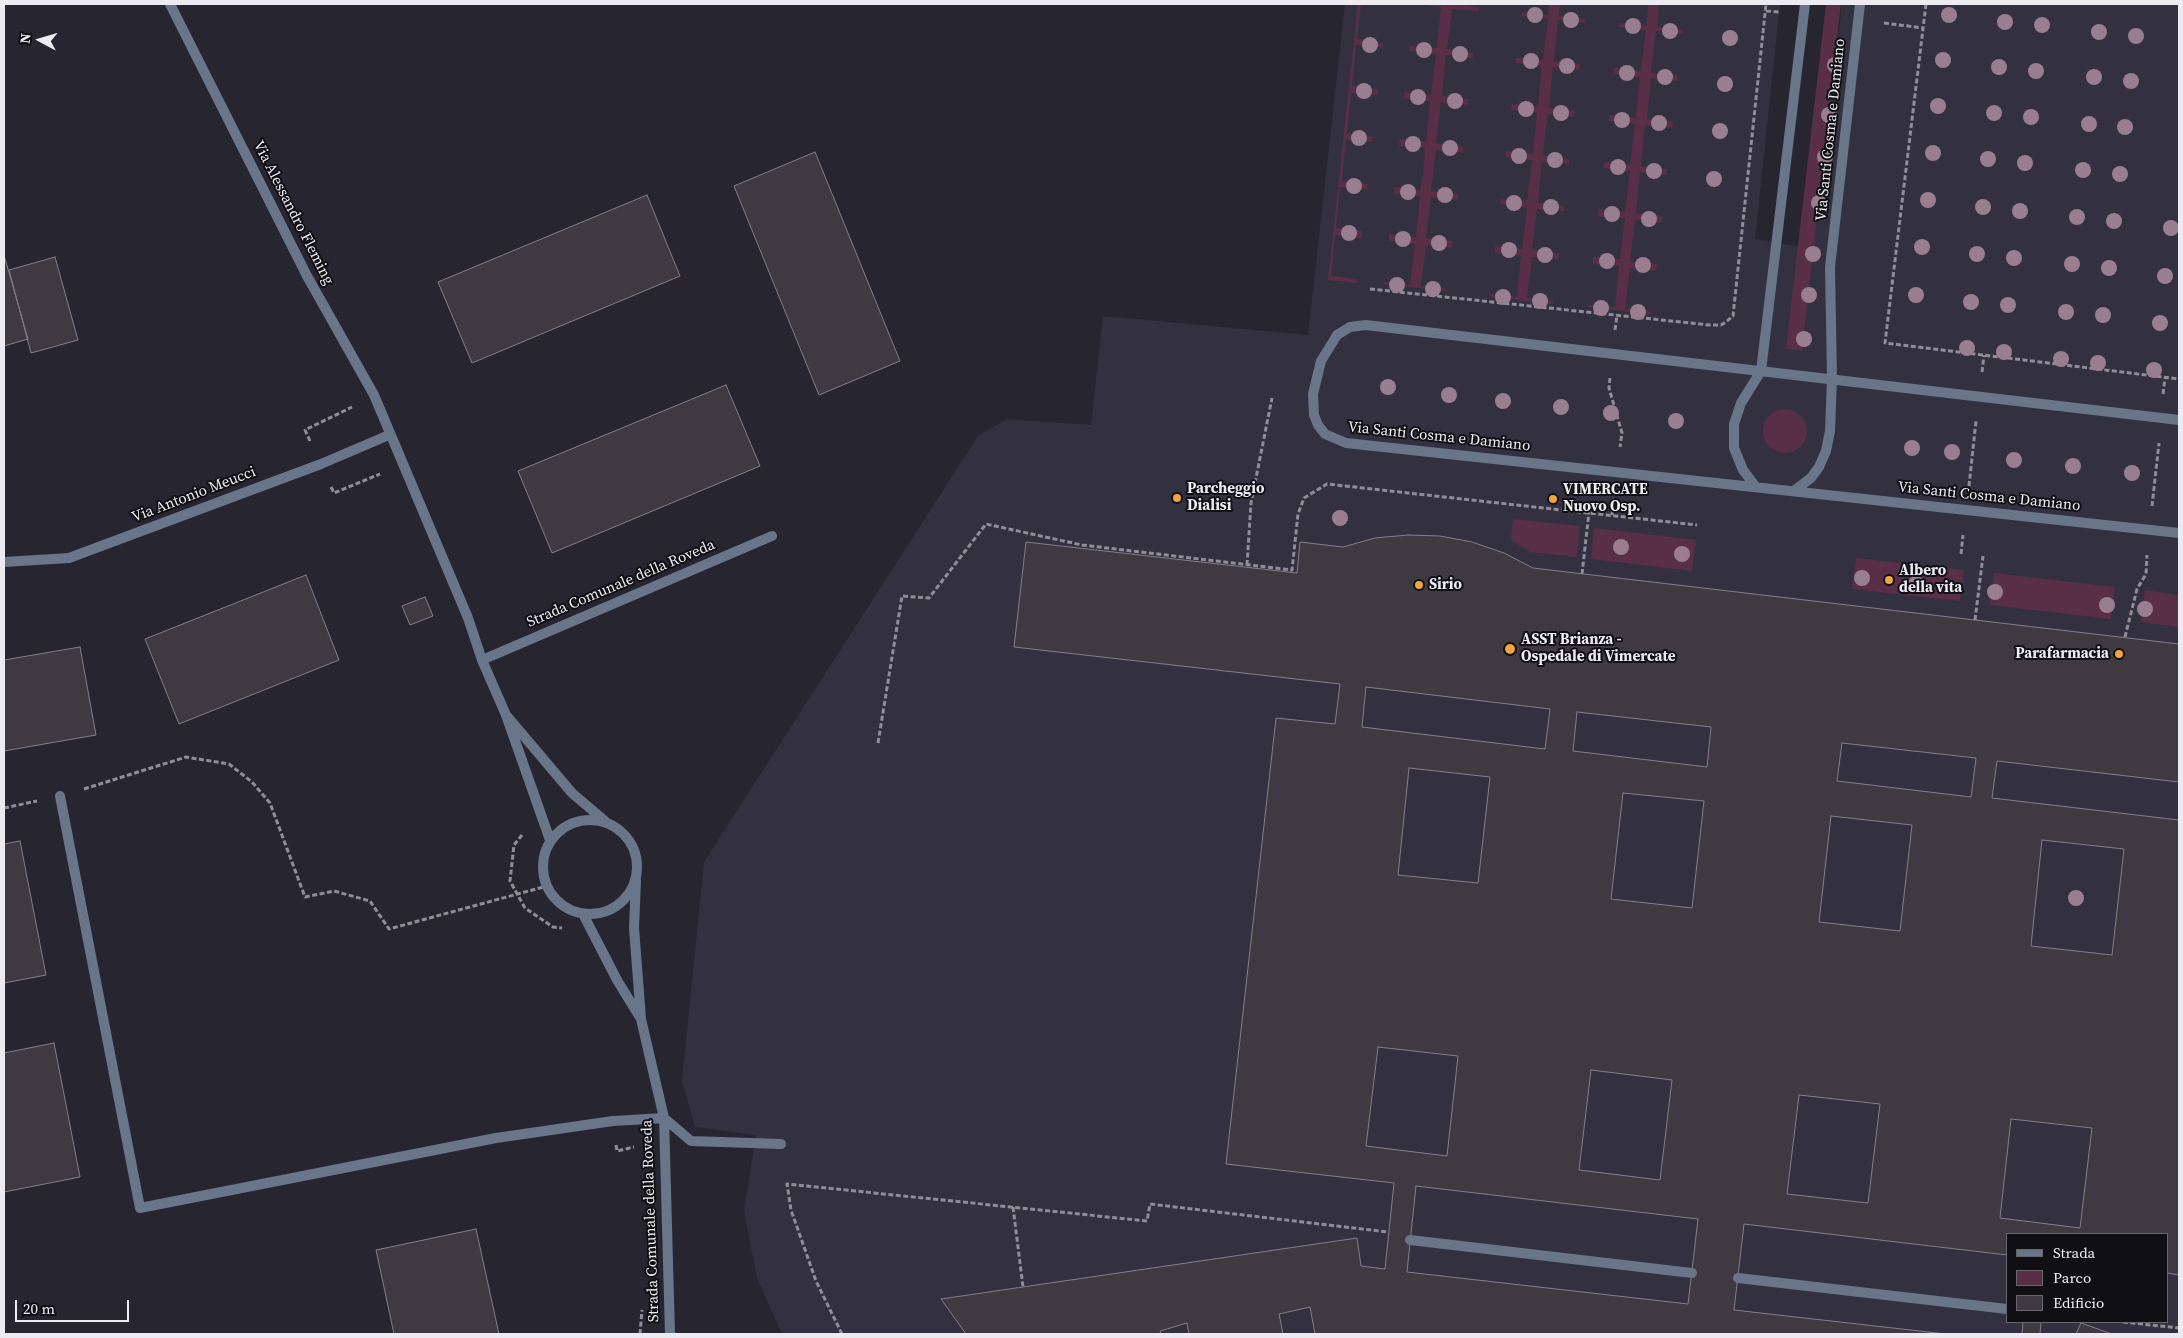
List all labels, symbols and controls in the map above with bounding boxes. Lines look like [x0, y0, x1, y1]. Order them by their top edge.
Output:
north arrow [15, 15, 65, 65]
text: N [15, 32, 36, 45]
street label: Via Santi Cosma e Damiano [1812, 38, 1850, 222]
street label: Via Alessandro Fleming [249, 138, 337, 288]
street label: Via Santi Cosma e Damiano [1347, 418, 1531, 456]
street label: Via Antonio Meucci [130, 463, 258, 527]
street label: Via Santi Cosma e Damiano [1897, 478, 2081, 516]
place label: Parcheggio Dialisi [1187, 480, 1264, 515]
place label: VIMERCATE Nuovo Osp. [1563, 481, 1648, 516]
marker: Parcheggio Dialisi [1171, 492, 1183, 504]
marker: VIMERCATE Nuovo Osp. [1547, 493, 1559, 505]
street label: Strada Comunale della Roveda [524, 536, 718, 632]
place label: Albero della vita [1899, 562, 1962, 597]
marker: Albero della vita [1883, 574, 1895, 586]
place label: Sirio [1429, 576, 1462, 594]
marker: Sirio [1413, 579, 1425, 591]
place label: ASST Brianza - Ospedale di Vimercate [1521, 631, 1676, 666]
marker: ASST Brianza - Ospedale di Vimercate [1503, 642, 1517, 656]
place label: Parafarmacia [2015, 645, 2109, 663]
marker: Parafarmacia [2113, 648, 2125, 660]
street label: Strada Comunale della Roveda [638, 1119, 664, 1323]
legend [2006, 1233, 2168, 1323]
text: Strada [2053, 1242, 2095, 1263]
text: Parco [2053, 1267, 2091, 1288]
scale bar [18, 1290, 131, 1322]
text: Edificio [2053, 1292, 2104, 1313]
text: 20 m [23, 1298, 55, 1319]

